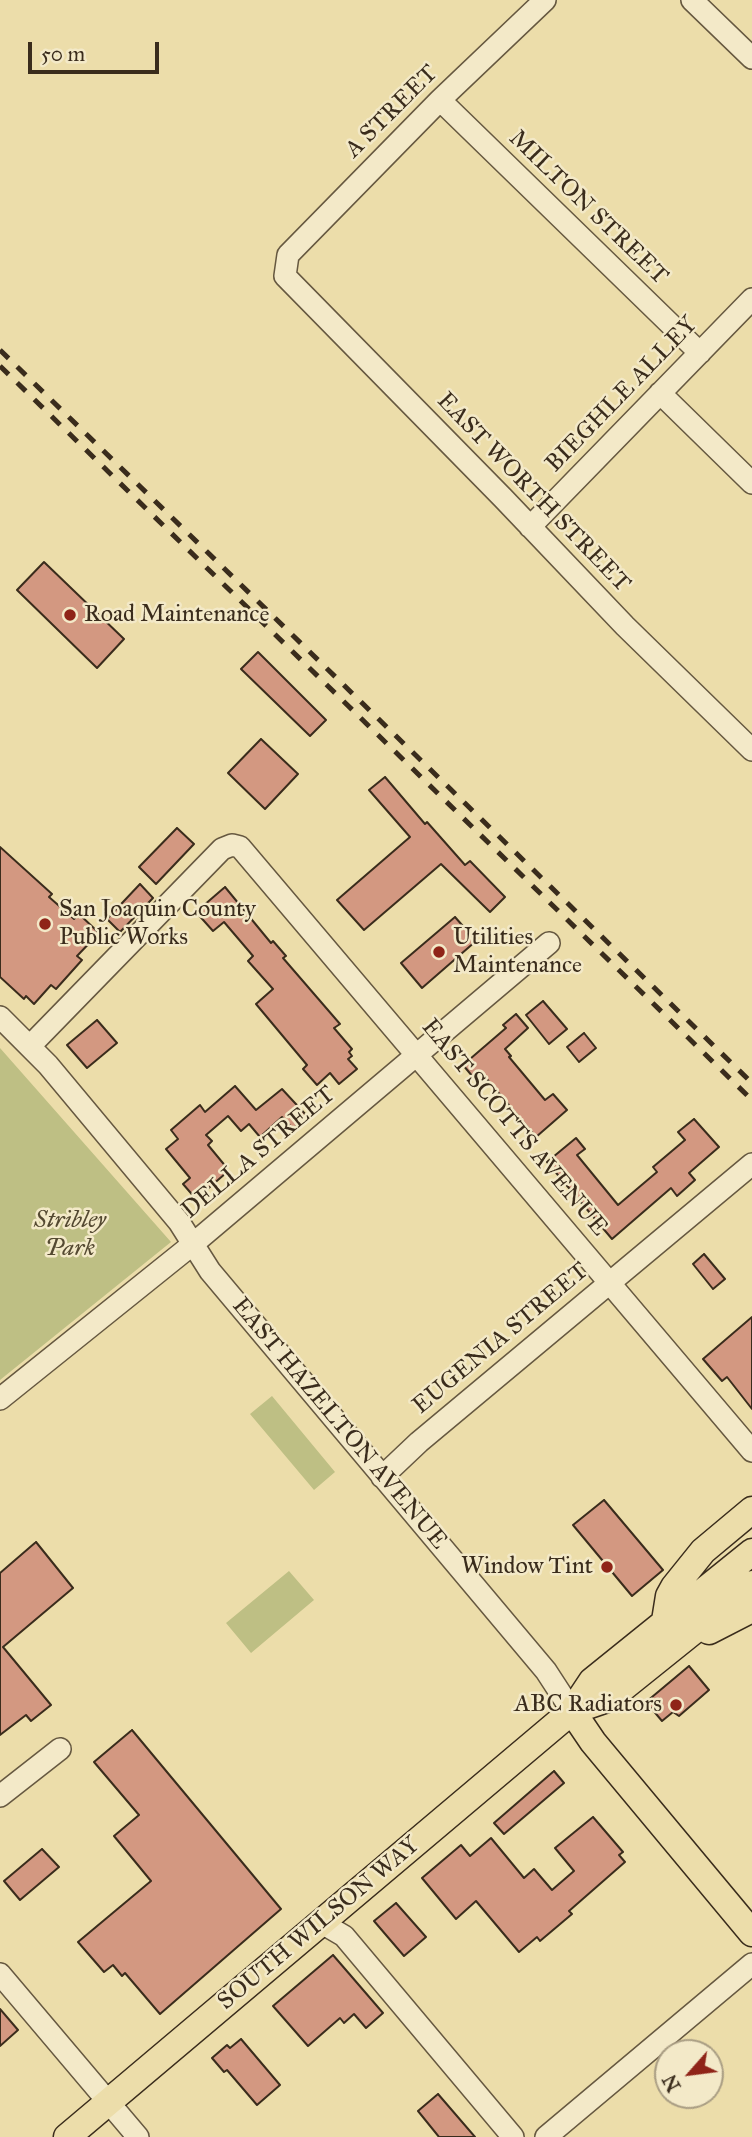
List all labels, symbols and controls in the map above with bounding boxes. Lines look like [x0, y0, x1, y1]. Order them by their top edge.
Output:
scale bar [32, 28, 163, 72]
text: 50 m [41, 41, 85, 67]
street label: A STREET [340, 60, 444, 164]
street label: MILTON STREET [502, 125, 674, 291]
street label: BIEGHLE ALLEY [540, 311, 704, 479]
street label: EAST WORTH STREET [430, 387, 636, 599]
place label: Road Maintenance [84, 601, 269, 629]
marker: Road Maintenance [62, 607, 78, 623]
place label: San Joaquin County Public Works [59, 896, 256, 952]
marker: San Joaquin County Public Works [37, 916, 53, 932]
place label: Utilities Maintenance [453, 924, 582, 980]
marker: Utilities Maintenance [431, 944, 447, 960]
street label: EAST SCOTTS AVENUE [415, 1014, 613, 1242]
street label: DELLA STREET [176, 1080, 342, 1226]
park label: Stribley Park [34, 1207, 106, 1263]
street label: EUGENIA STREET [407, 1257, 595, 1421]
street label: EAST HAZELTON AVENUE [225, 1292, 453, 1556]
place label: Window Tint [461, 1553, 593, 1581]
marker: Window Tint [599, 1559, 615, 1575]
place label: ABC Radiators [514, 1691, 662, 1719]
marker: ABC Radiators [668, 1697, 684, 1713]
street label: SOUTH WILSON WAY [213, 1831, 425, 2017]
north arrow [654, 2039, 724, 2109]
text: N [658, 2071, 686, 2096]

